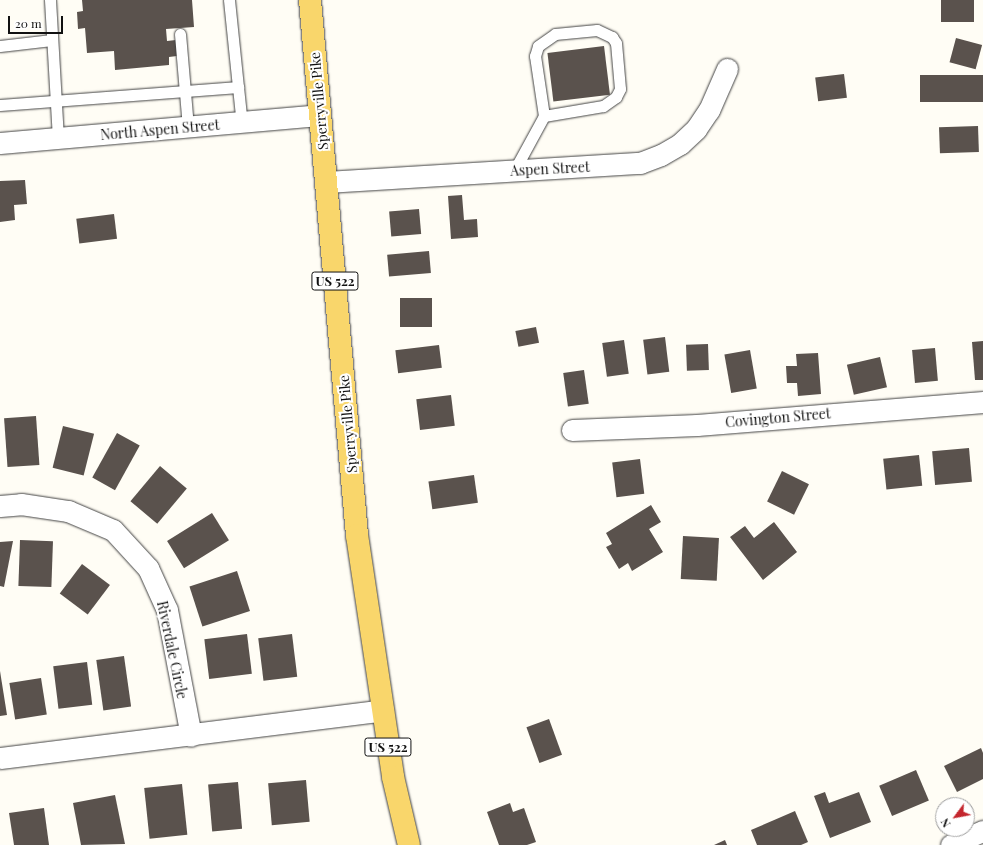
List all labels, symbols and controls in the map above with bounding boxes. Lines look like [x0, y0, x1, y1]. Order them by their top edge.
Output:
scale bar [10, 8, 65, 34]
text: 20 m [15, 15, 42, 31]
street label: Sperryville Pike [306, 51, 332, 151]
street label: North Aspen Street [100, 116, 220, 144]
street label: Aspen Street [510, 159, 590, 179]
road number: US 522 [311, 270, 359, 292]
street label: Sperryville Pike [335, 374, 361, 474]
street label: Covington Street [725, 405, 831, 431]
street label: Riverdale Circle [153, 599, 191, 701]
road number: US 522 [364, 736, 412, 758]
north arrow [935, 797, 975, 837]
text: N [937, 816, 954, 830]

